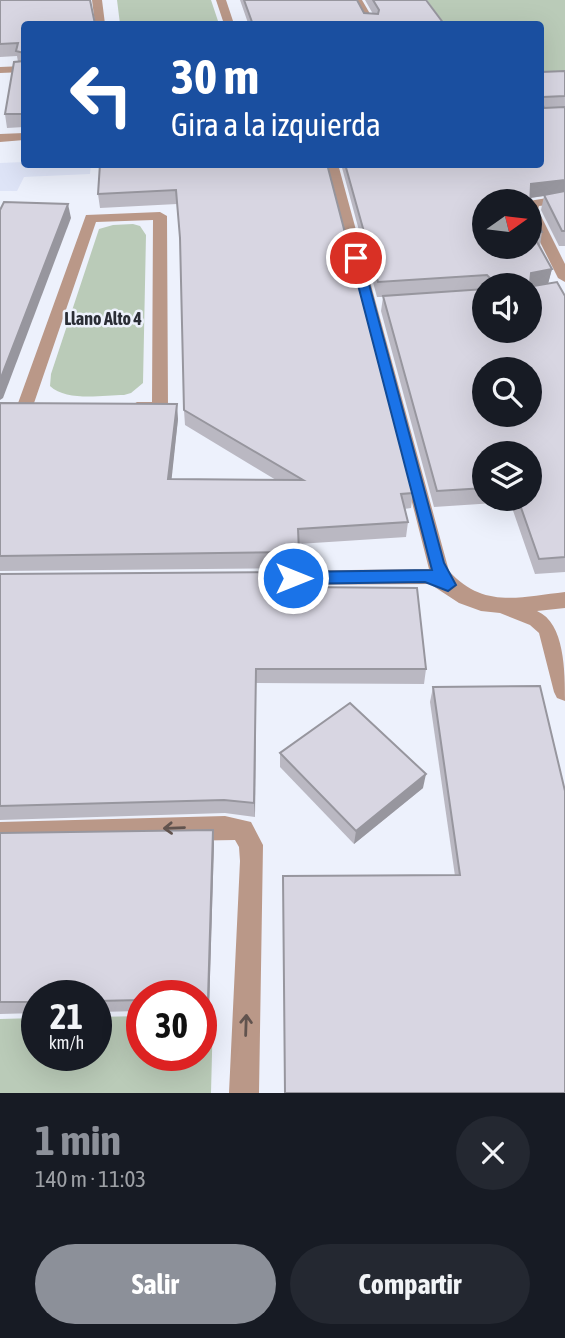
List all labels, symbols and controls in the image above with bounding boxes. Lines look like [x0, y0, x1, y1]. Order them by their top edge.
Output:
text: 30 m [171, 48, 259, 104]
icon: left [56, 49, 147, 140]
text: Gira a la izquierda [171, 106, 381, 143]
north arrow [472, 189, 542, 259]
map controls [472, 189, 542, 511]
pin [326, 228, 386, 288]
icon: arrive [337, 239, 375, 277]
button: sound [472, 273, 542, 343]
district label: Llano Alto 4 [64, 308, 142, 329]
button: search [472, 357, 542, 427]
button: layers [472, 441, 542, 511]
position arrow [256, 541, 330, 615]
one-way arrow [163, 822, 186, 835]
speed limit sign: 30 [126, 980, 217, 1071]
text: 21 [50, 996, 83, 1036]
one-way arrow [240, 1014, 253, 1037]
text: km/h [49, 1032, 84, 1053]
text: 1 min [35, 1116, 121, 1164]
button: close [456, 1116, 530, 1190]
text: 140 m · 11:03 [35, 1166, 146, 1192]
button: Salir [35, 1244, 276, 1324]
button: Compartir [290, 1244, 530, 1324]

